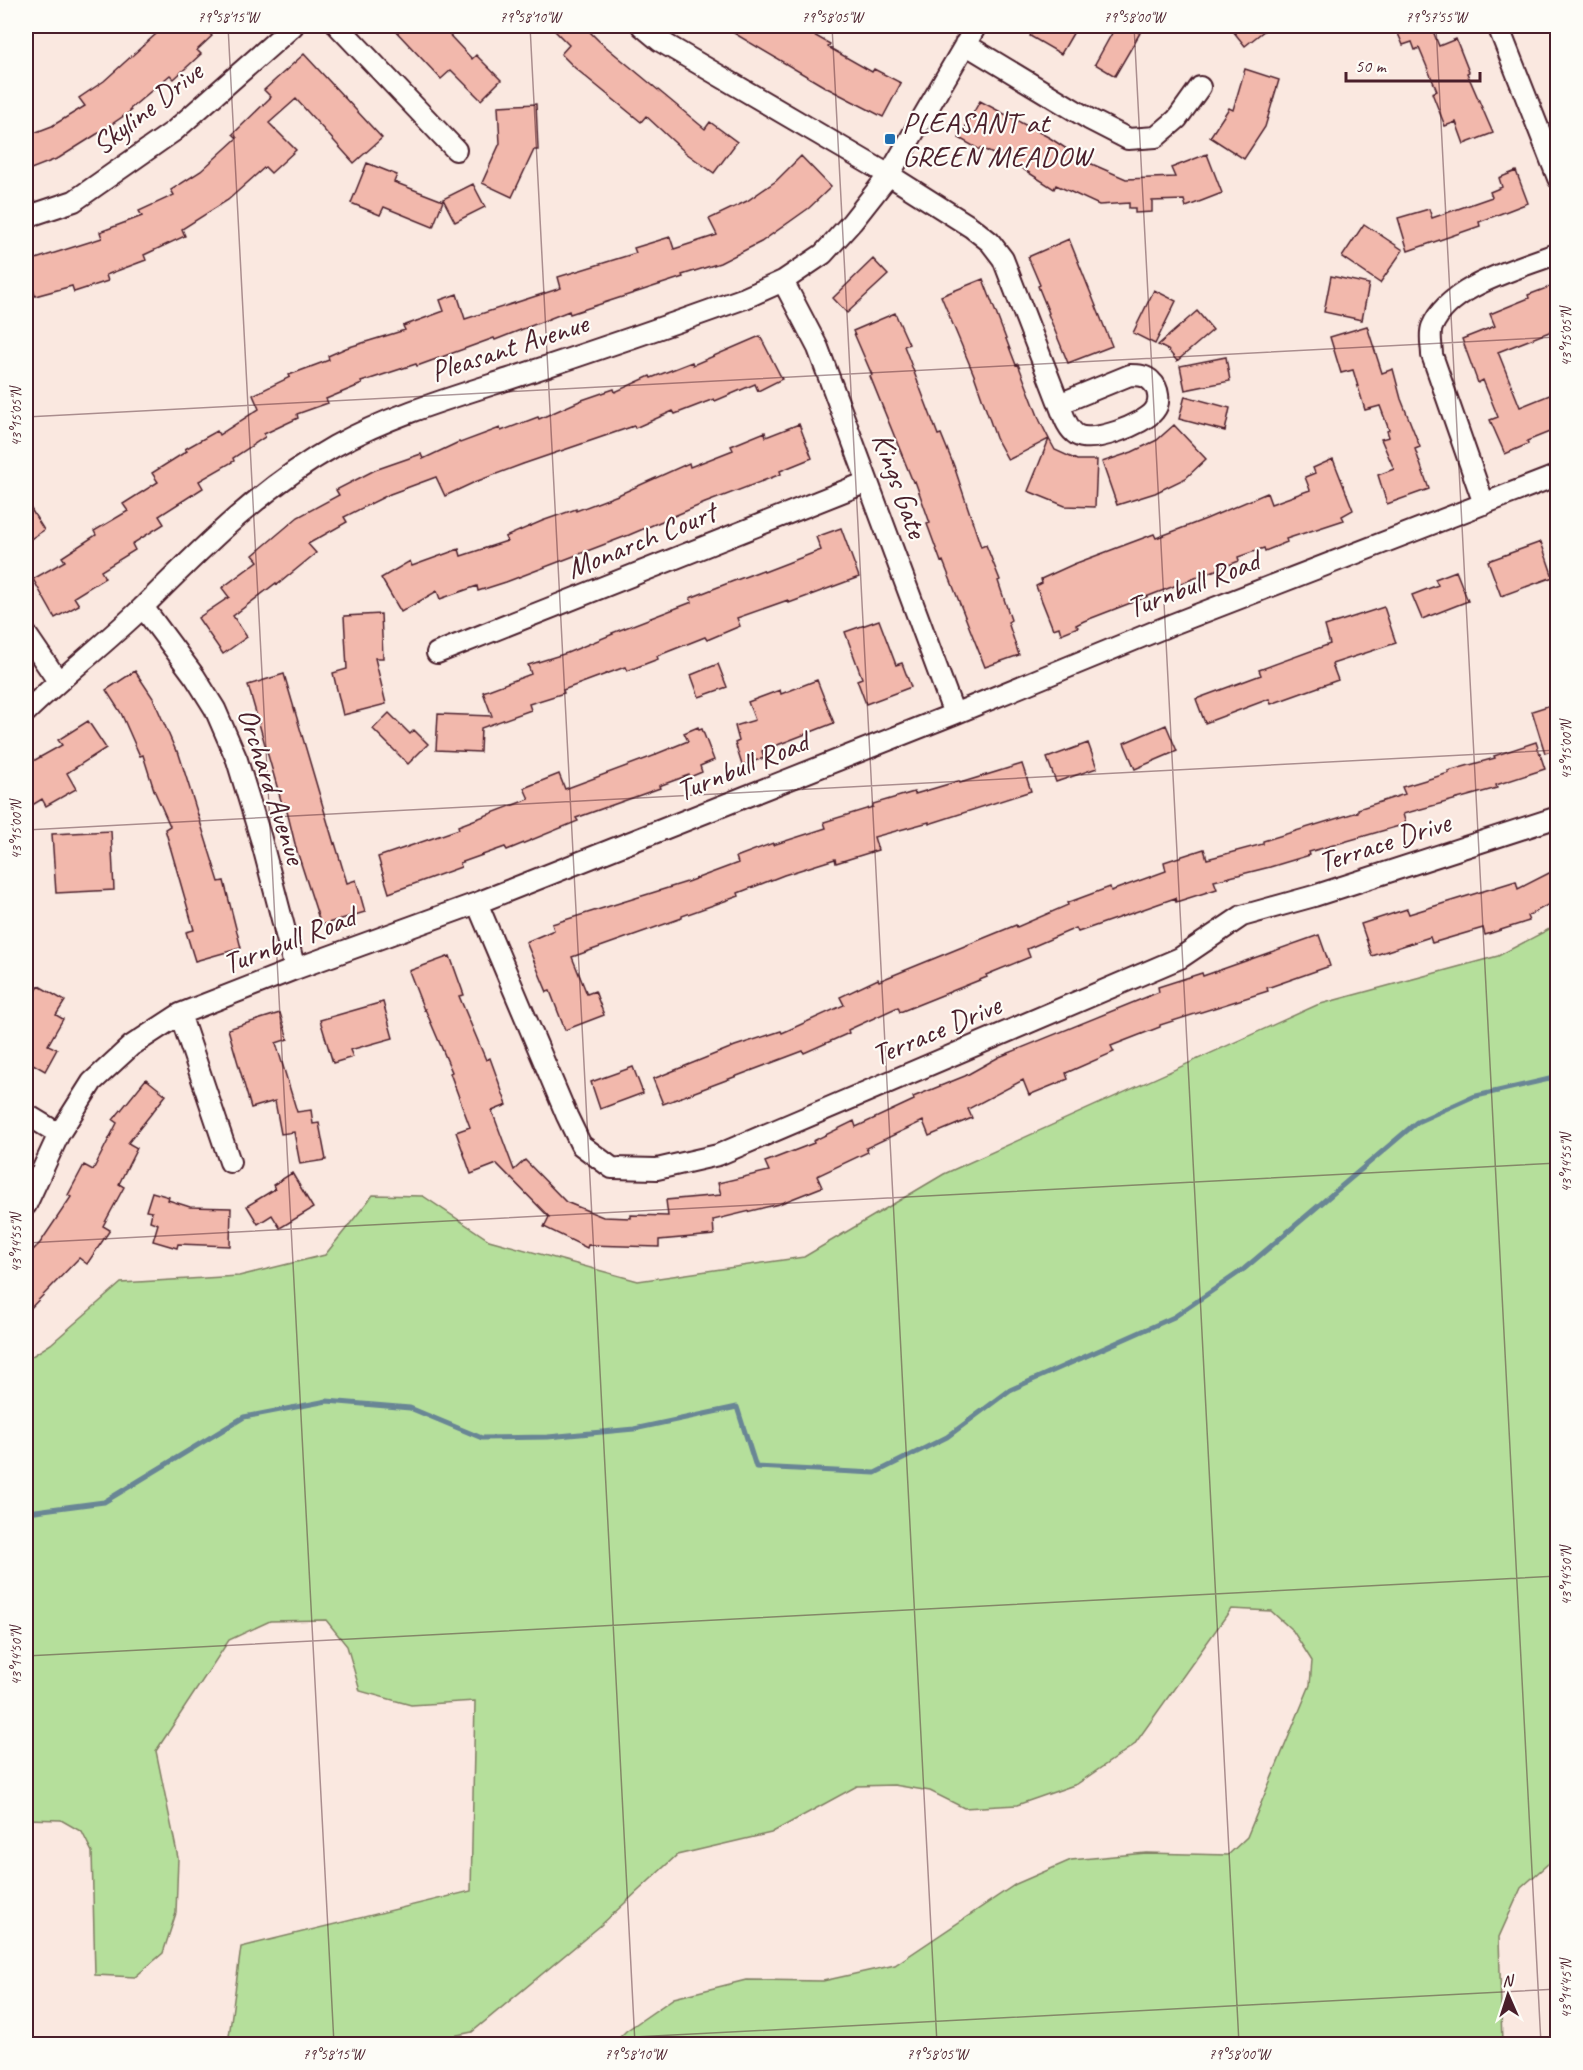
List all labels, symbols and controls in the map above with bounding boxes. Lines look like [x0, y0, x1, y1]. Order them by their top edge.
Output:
text: 79°58'15"W [198, 8, 262, 27]
text: 79°58'10"W [500, 8, 564, 27]
text: 79°58'05"W [802, 8, 866, 27]
text: 79°58'00"W [1104, 8, 1168, 27]
text: 79°57'55"W [1406, 8, 1470, 27]
scale bar [1346, 45, 1480, 83]
street label: Skyline Drive [84, 51, 212, 163]
text: 50 m [1355, 55, 1388, 77]
place label: PLEASANT at GREEN MEADOW [902, 103, 1095, 175]
marker: PLEASANT at GREEN MEADOW [883, 132, 897, 146]
street label: Pleasant Avenue [425, 303, 595, 390]
text: 43°15'05"N [1557, 304, 1576, 367]
text: 43°15'05"N [7, 384, 26, 447]
street label: Kings Gate [863, 427, 937, 545]
street label: Monarch Court [561, 491, 725, 587]
street label: Turnbull Road [1121, 540, 1269, 627]
street label: Orchard Avenue [229, 703, 316, 871]
text: 43°15'00"N [1557, 717, 1576, 780]
street label: Turnbull Road [670, 721, 818, 810]
text: 43°15'00"N [7, 797, 26, 860]
street label: Terrace Drive [1313, 802, 1457, 881]
street label: Turnbull Road [217, 896, 365, 983]
street label: Terrace Drive [866, 985, 1008, 1074]
text: 43°14'55"N [1557, 1130, 1576, 1193]
text: 43°14'55"N [7, 1210, 26, 1273]
text: 43°14'50"N [1557, 1543, 1576, 1606]
text: 43°14'50"N [7, 1623, 26, 1686]
text: 43°14'45"N [1557, 1956, 1576, 2019]
north arrow [1478, 1965, 1538, 2025]
text: N [1502, 1971, 1516, 1991]
text: 79°58'15"W [303, 2045, 367, 2064]
text: 79°58'10"W [605, 2045, 669, 2064]
text: 79°58'05"W [907, 2045, 971, 2064]
text: 79°58'00"W [1209, 2045, 1273, 2064]

